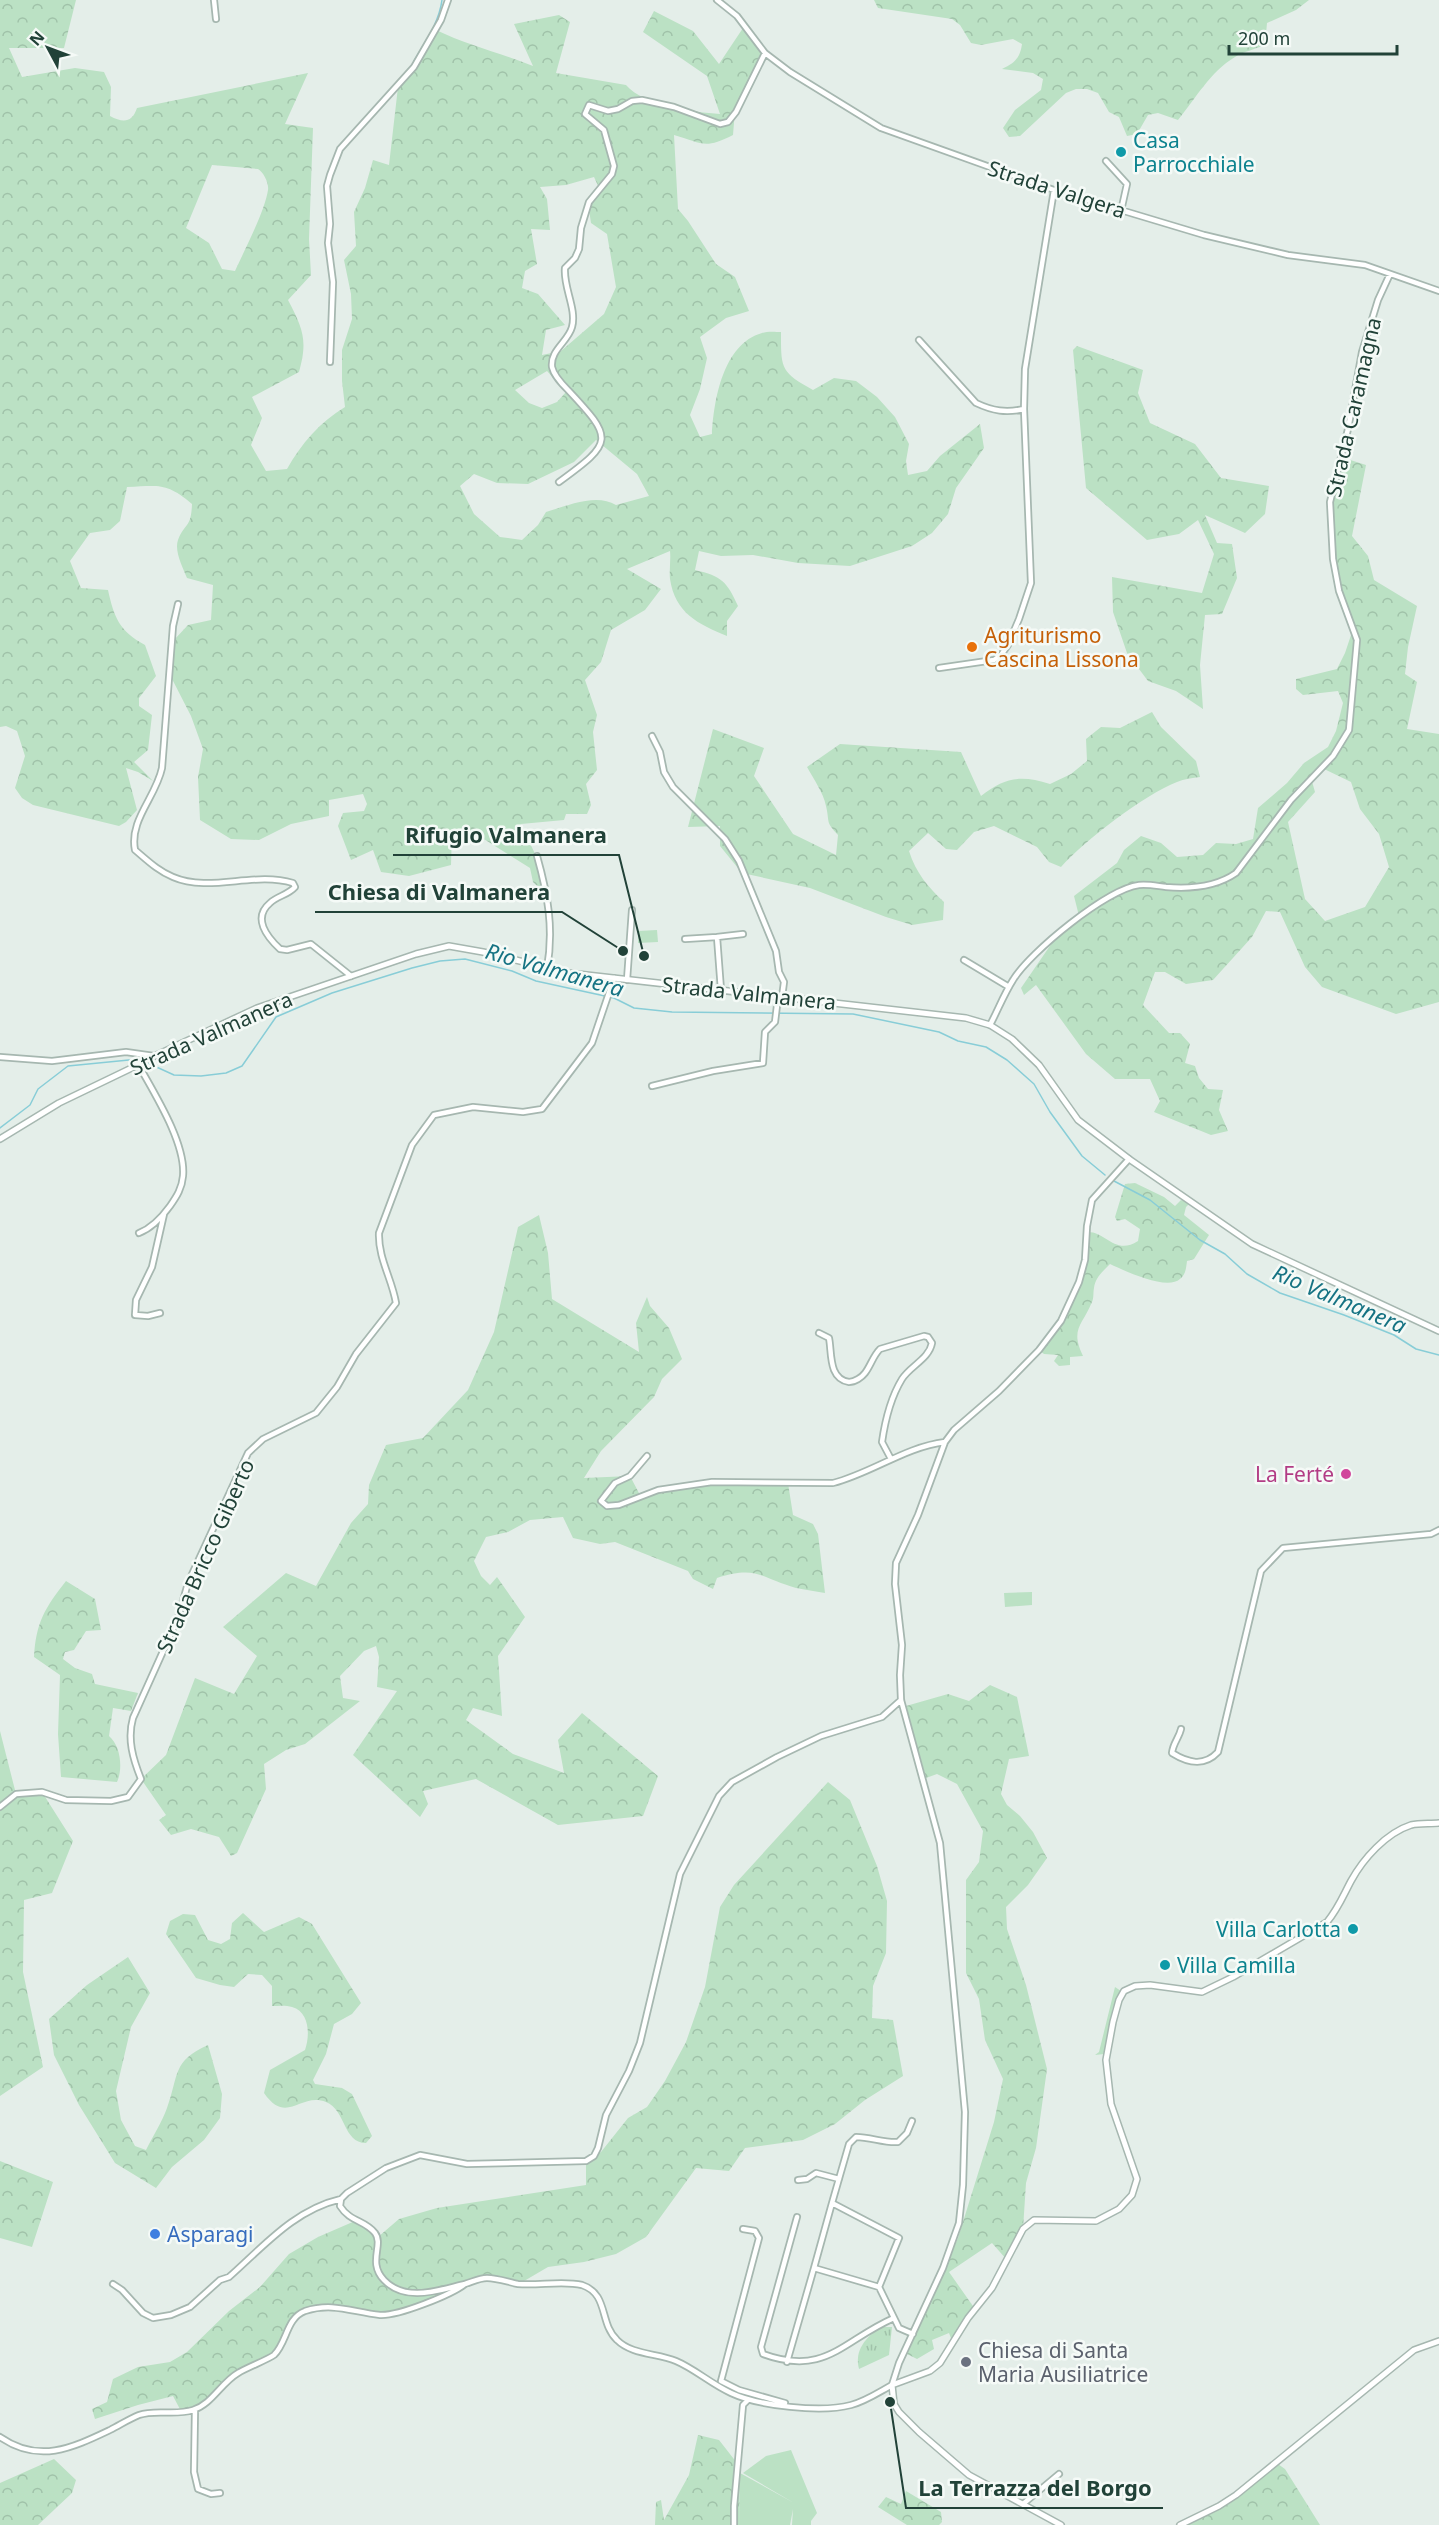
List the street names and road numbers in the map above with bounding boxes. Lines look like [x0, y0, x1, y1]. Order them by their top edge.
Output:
street label: Strada Valgera [984, 154, 1130, 224]
street label: Strada Caramagna [1319, 314, 1387, 500]
street label: Strada Valmanera [661, 970, 837, 1016]
street label: Strada Valmanera [125, 985, 297, 1081]
street label: Strada Bricco Giberto [150, 1454, 260, 1658]

